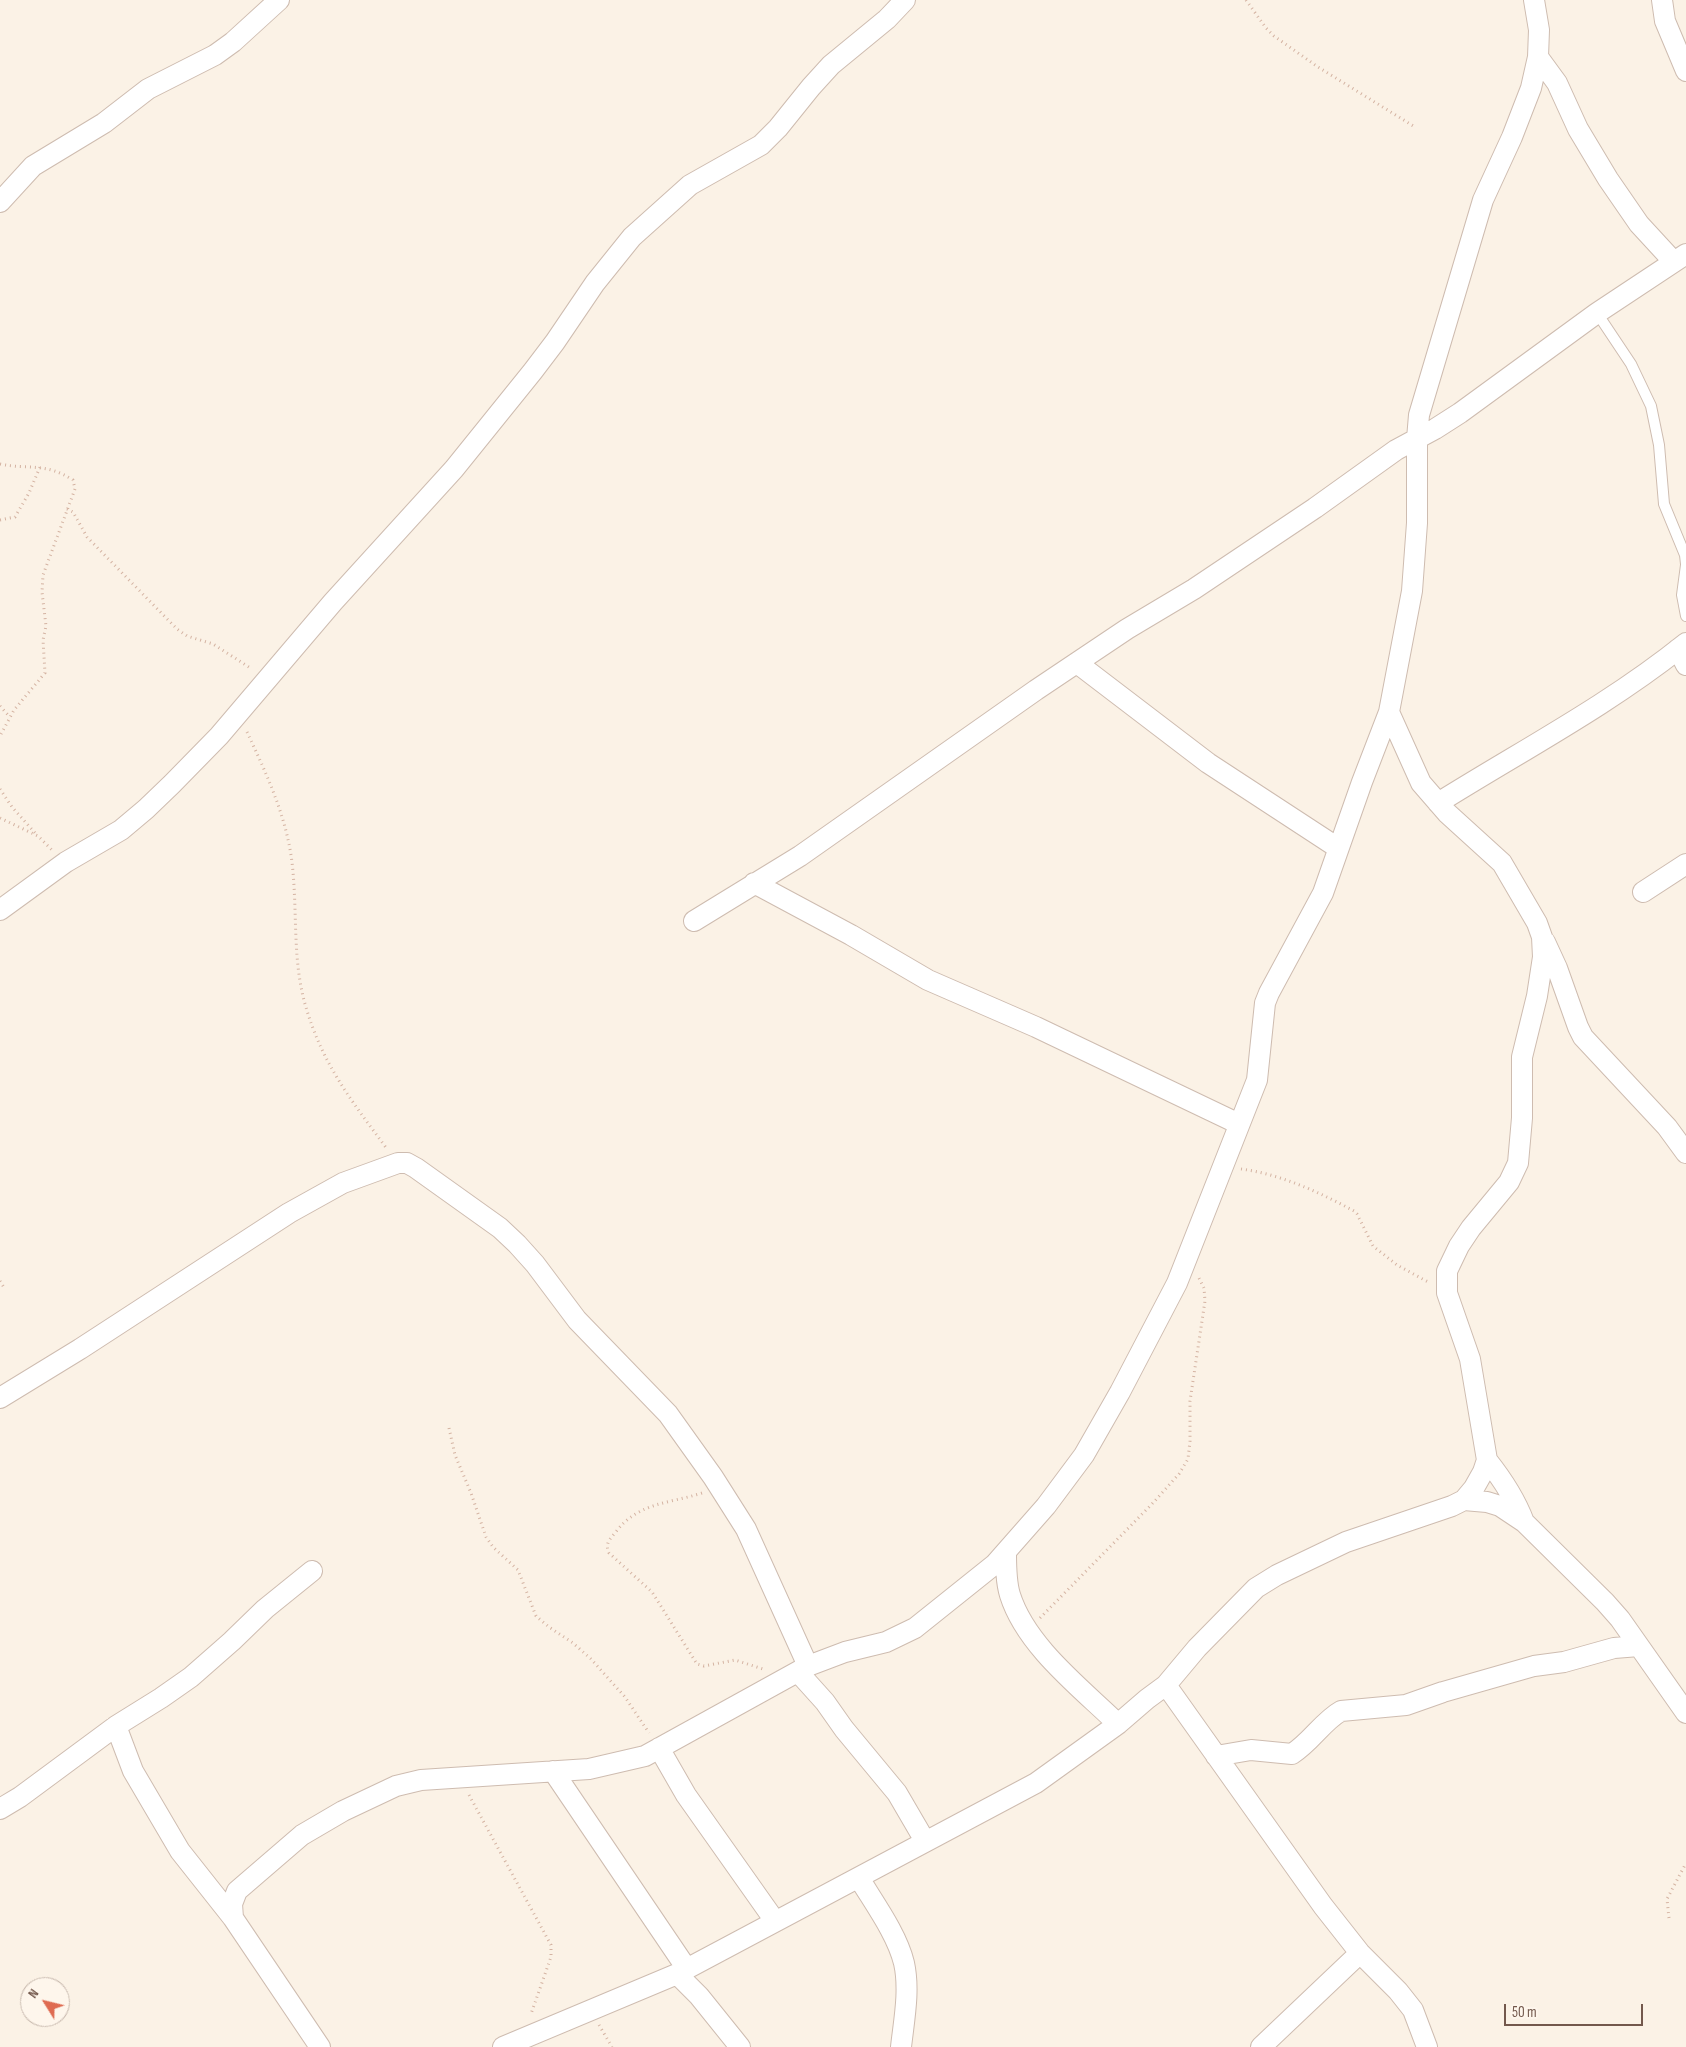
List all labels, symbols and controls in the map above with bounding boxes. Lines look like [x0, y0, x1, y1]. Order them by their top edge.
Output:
north arrow [20, 1977, 70, 2027]
text: N [24, 1985, 42, 2002]
scale bar [1506, 1994, 1645, 2026]
text: 50 m [1512, 2003, 1537, 2022]

